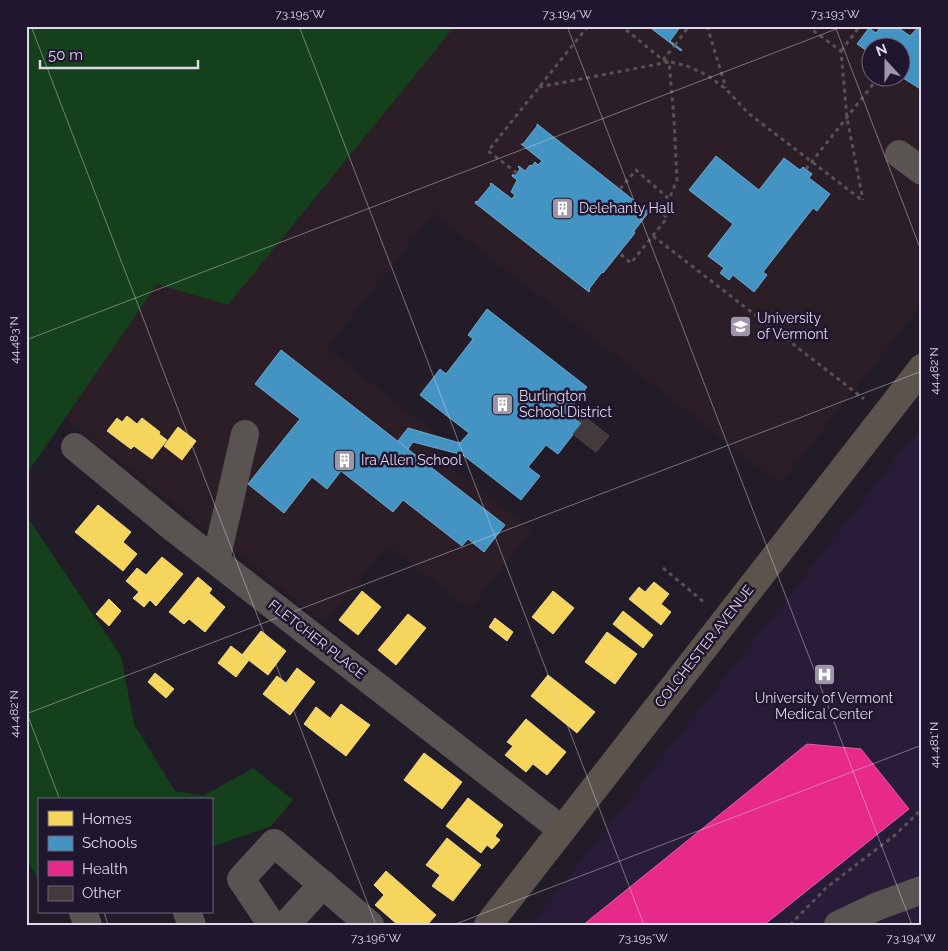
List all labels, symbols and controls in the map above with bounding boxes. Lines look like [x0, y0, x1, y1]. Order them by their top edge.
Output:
text: 73.195°W [275, 7, 325, 21]
text: 73.194°W [542, 7, 592, 21]
text: 73.193°W [810, 7, 860, 21]
scale bar [40, 38, 198, 70]
north arrow [860, 38, 910, 88]
text: N [873, 40, 889, 59]
text: 50 m [48, 46, 83, 64]
building icon: Delehanty Hall [551, 196, 575, 220]
place label: Delehanty Hall [579, 200, 674, 216]
place label: University of Vermont [757, 310, 829, 342]
school or university icon: University of Vermont [729, 314, 753, 338]
text: 44.483°N [7, 316, 21, 364]
text: 44.482°N [927, 347, 941, 395]
place label: Burlington School District [519, 388, 612, 420]
building icon: Burlington School District [491, 392, 515, 416]
building icon: Ira Allen School [333, 448, 357, 472]
place label: Ira Allen School [361, 452, 462, 468]
street label: COLCHESTER AVENUE [651, 582, 757, 710]
street label: FLETCHER PLACE [265, 596, 369, 682]
hospital icon: University of Vermont Medical Center [812, 663, 836, 687]
text: 44.482°N [7, 690, 21, 738]
place label: University of Vermont Medical Center [755, 690, 894, 722]
text: 44.481°N [927, 722, 941, 768]
legend [38, 798, 212, 914]
text: Homes [82, 810, 132, 828]
text: Schools [82, 834, 137, 852]
text: Health [82, 860, 128, 878]
text: Other [82, 884, 122, 902]
text: 73.196°W [351, 931, 402, 945]
text: 73.195°W [618, 931, 668, 945]
text: 73.194°W [886, 931, 936, 945]

